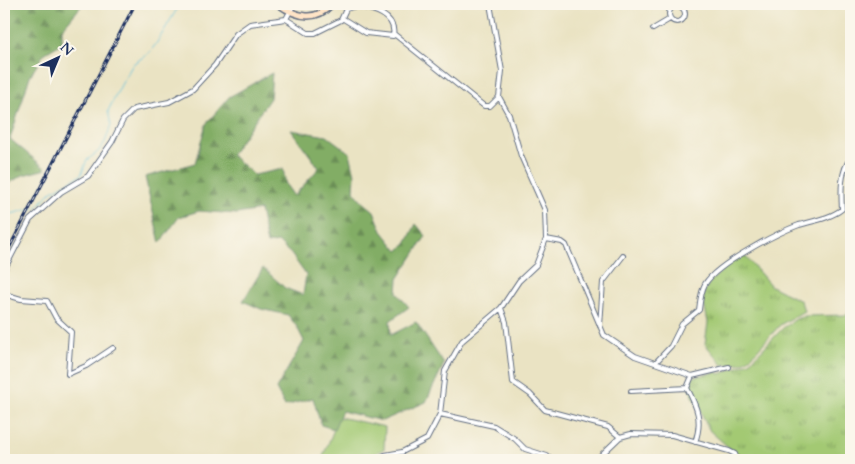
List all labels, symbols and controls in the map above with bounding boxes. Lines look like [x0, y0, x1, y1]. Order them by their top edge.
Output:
north arrow [32, 32, 82, 82]
text: N [56, 38, 78, 60]

